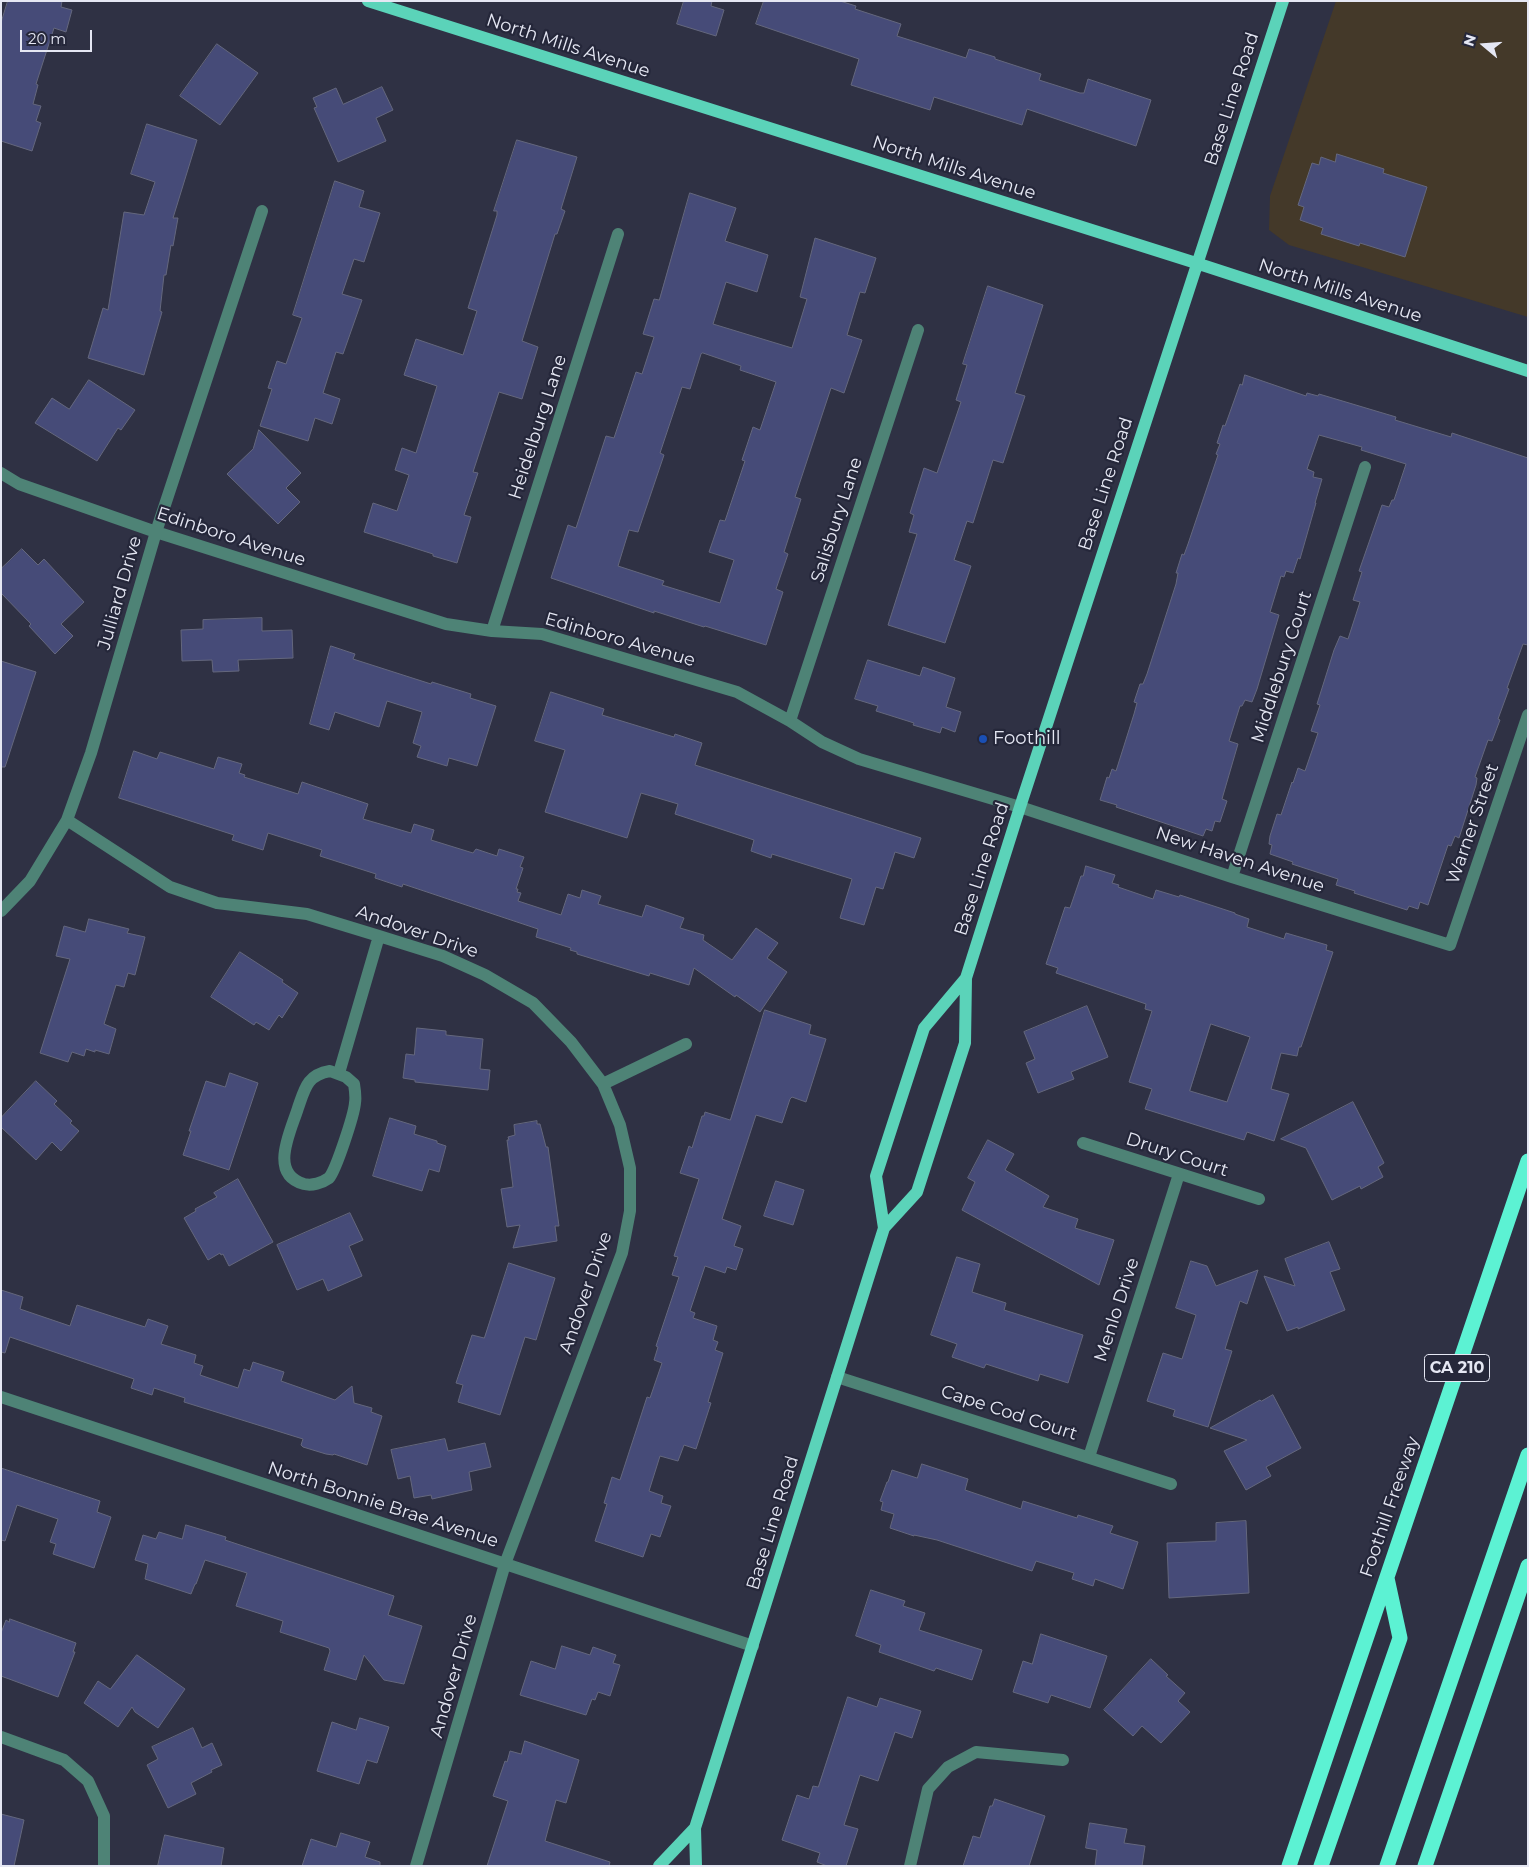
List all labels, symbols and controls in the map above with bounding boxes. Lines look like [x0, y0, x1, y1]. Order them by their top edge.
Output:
street label: North Mills Avenue [483, 9, 653, 83]
scale bar [22, 20, 95, 52]
north arrow [1459, 20, 1509, 70]
text: 20 m [28, 29, 66, 48]
street label: Base Line Road [1200, 30, 1264, 168]
text: N [1459, 32, 1480, 49]
street label: North Mills Avenue [869, 131, 1039, 205]
street label: North Mills Avenue [1255, 254, 1425, 328]
street label: Heidelburg Lane [504, 352, 572, 502]
street label: Base Line Road [1074, 415, 1138, 553]
street label: Salisbury Lane [807, 455, 867, 585]
street label: Edinboro Avenue [154, 503, 308, 571]
street label: Julliard Drive [93, 534, 147, 652]
street label: Middlebury Court [1247, 588, 1317, 746]
street label: Edinboro Avenue [542, 608, 698, 672]
place label: Foothill [993, 728, 1061, 750]
marker: Foothill [977, 733, 989, 745]
street label: Warner Street [1442, 761, 1504, 887]
street label: Base Line Road [950, 800, 1014, 938]
street label: New Haven Avenue [1153, 823, 1327, 897]
street label: Andover Drive [353, 901, 481, 963]
street label: Drury Court [1123, 1128, 1231, 1182]
street label: Andover Drive [555, 1229, 617, 1357]
street label: Menlo Drive [1090, 1255, 1144, 1365]
road number: CA 210 [1424, 1355, 1490, 1382]
street label: Cape Cod Court [938, 1381, 1080, 1445]
street label: Foothill Freeway [1356, 1434, 1424, 1580]
street label: Base Line Road [742, 1453, 804, 1593]
street label: North Bonnie Brae Avenue [265, 1457, 501, 1553]
street label: Andover Drive [426, 1612, 482, 1740]

